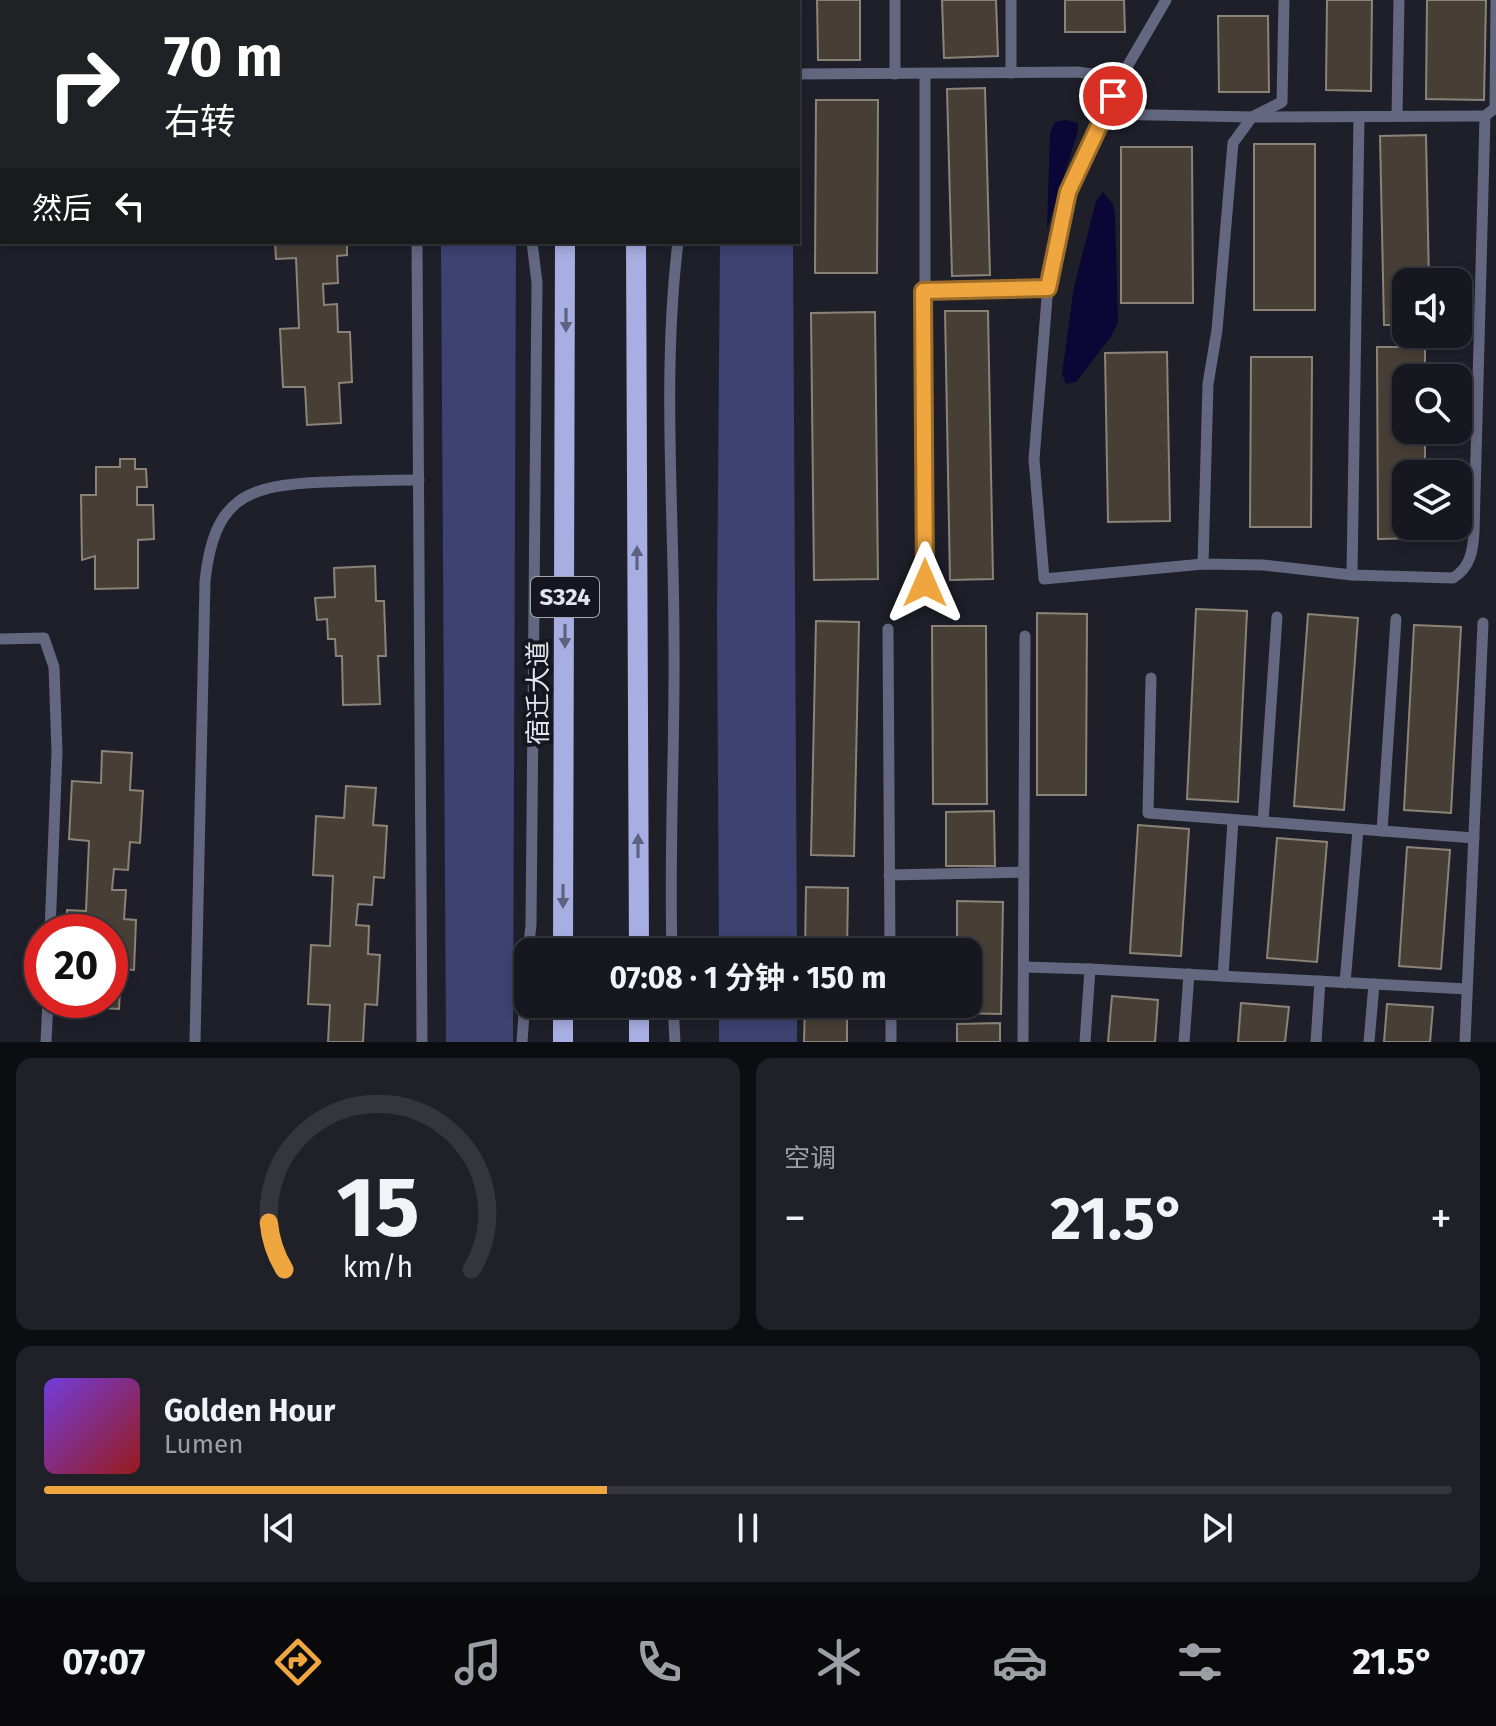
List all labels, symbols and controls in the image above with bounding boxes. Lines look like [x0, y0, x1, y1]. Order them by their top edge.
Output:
text: 70 m [164, 24, 283, 91]
icon: right [32, 32, 136, 136]
pin [1079, 62, 1147, 130]
icon: arrive [1091, 74, 1135, 118]
text: 右转 [164, 100, 236, 144]
icon: left [108, 184, 152, 228]
text: 然后 [32, 191, 92, 227]
map controls [1392, 268, 1472, 540]
button: sound [1392, 268, 1472, 348]
one-way arrow [560, 308, 572, 333]
button: search [1392, 364, 1472, 444]
button: layers [1392, 460, 1472, 540]
position arrow [883, 541, 967, 625]
one-way arrow [631, 545, 643, 570]
road number: S324 [531, 577, 599, 617]
one-way arrow [558, 624, 571, 649]
street label: 宿迁大道 [523, 641, 554, 745]
one-way arrow [632, 833, 644, 858]
one-way arrow [557, 884, 569, 909]
speed limit sign: 20 [24, 914, 128, 1018]
text: 07:08 · 1 分钟 · 150 m [609, 960, 887, 996]
text: 空调 [784, 1143, 836, 1174]
text: 15 [336, 1158, 420, 1258]
text: 21.5° [1050, 1183, 1186, 1255]
text: − [784, 1192, 806, 1245]
text: + [1430, 1192, 1452, 1245]
text: km/h [343, 1250, 413, 1285]
text: Golden Hour [164, 1393, 335, 1429]
text: Lumen [164, 1429, 243, 1460]
icon: previous [257, 1506, 301, 1550]
icon: pause [726, 1506, 770, 1550]
icon: next [1195, 1506, 1239, 1550]
icon: directions [270, 1634, 326, 1690]
icon: music [450, 1634, 506, 1690]
icon: phone [631, 1634, 687, 1690]
icon: climate [811, 1634, 867, 1690]
icon: car [992, 1634, 1048, 1690]
icon: filters [1172, 1634, 1228, 1690]
text: 07:07 [62, 1640, 145, 1684]
text: 21.5° [1353, 1640, 1434, 1684]

